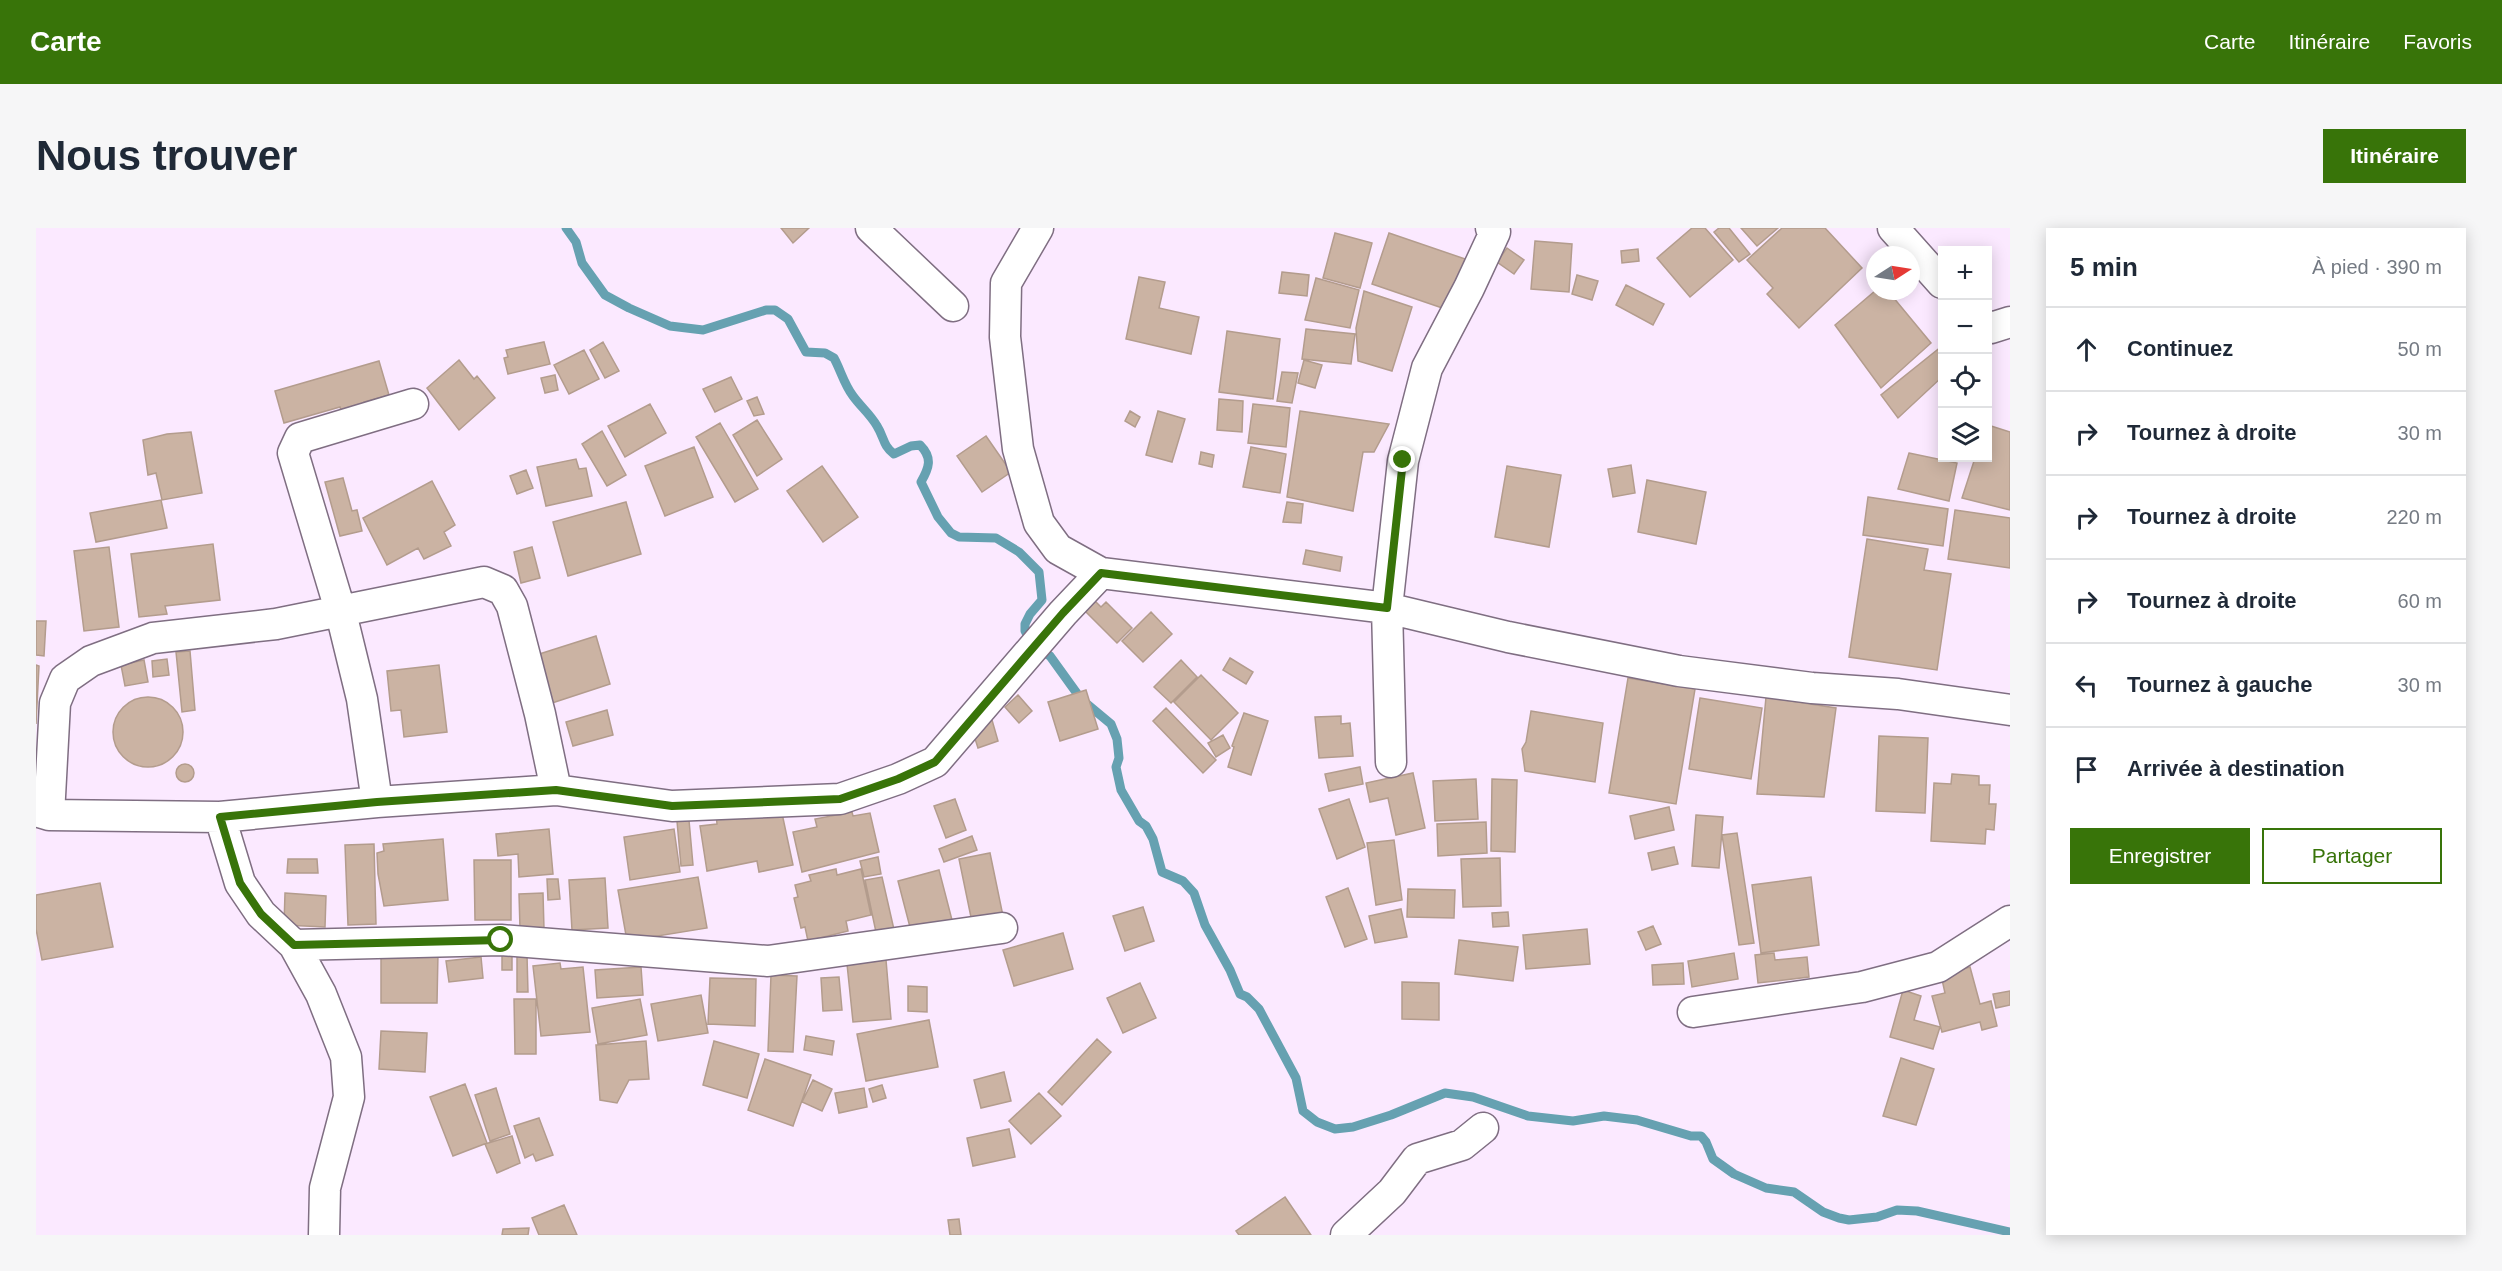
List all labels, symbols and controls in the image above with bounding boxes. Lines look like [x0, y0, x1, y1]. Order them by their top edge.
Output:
text: Carte [30, 26, 102, 57]
text: Carte [2204, 30, 2255, 53]
text: Itinéraire [2288, 30, 2370, 53]
text: Favoris [2403, 30, 2472, 53]
button: Itinéraire [2323, 129, 2466, 183]
text: Nous trouver [36, 132, 297, 179]
north arrow [1866, 246, 1920, 300]
map controls [1938, 246, 1992, 462]
button: + [1938, 246, 1992, 300]
text: 5 min [2070, 252, 2138, 282]
text: À pied · 390 m [2312, 256, 2442, 278]
button: − [1938, 300, 1992, 354]
icon: ahead [2070, 333, 2103, 366]
text: Continuez [2127, 336, 2233, 361]
text: 50 m [2398, 338, 2442, 360]
button: locate [1938, 354, 1992, 408]
button: layers [1938, 408, 1992, 462]
icon: right [2070, 417, 2103, 450]
text: Tournez à droite [2127, 420, 2297, 445]
text: 30 m [2398, 422, 2442, 444]
route end [1389, 446, 1415, 472]
icon: right [2070, 501, 2103, 534]
text: Tournez à droite [2127, 504, 2297, 529]
text: 220 m [2386, 506, 2442, 528]
icon: right [2070, 585, 2103, 618]
text: Tournez à droite [2127, 588, 2297, 613]
text: 60 m [2398, 590, 2442, 612]
icon: left [2070, 669, 2103, 702]
text: Tournez à gauche [2127, 672, 2312, 697]
text: 30 m [2398, 674, 2442, 696]
icon: arrive [2070, 753, 2103, 786]
text: Arrivée à destination [2127, 756, 2345, 781]
button: Enregistrer [2070, 828, 2250, 884]
button: Partager [2262, 828, 2442, 884]
route start [487, 926, 513, 952]

